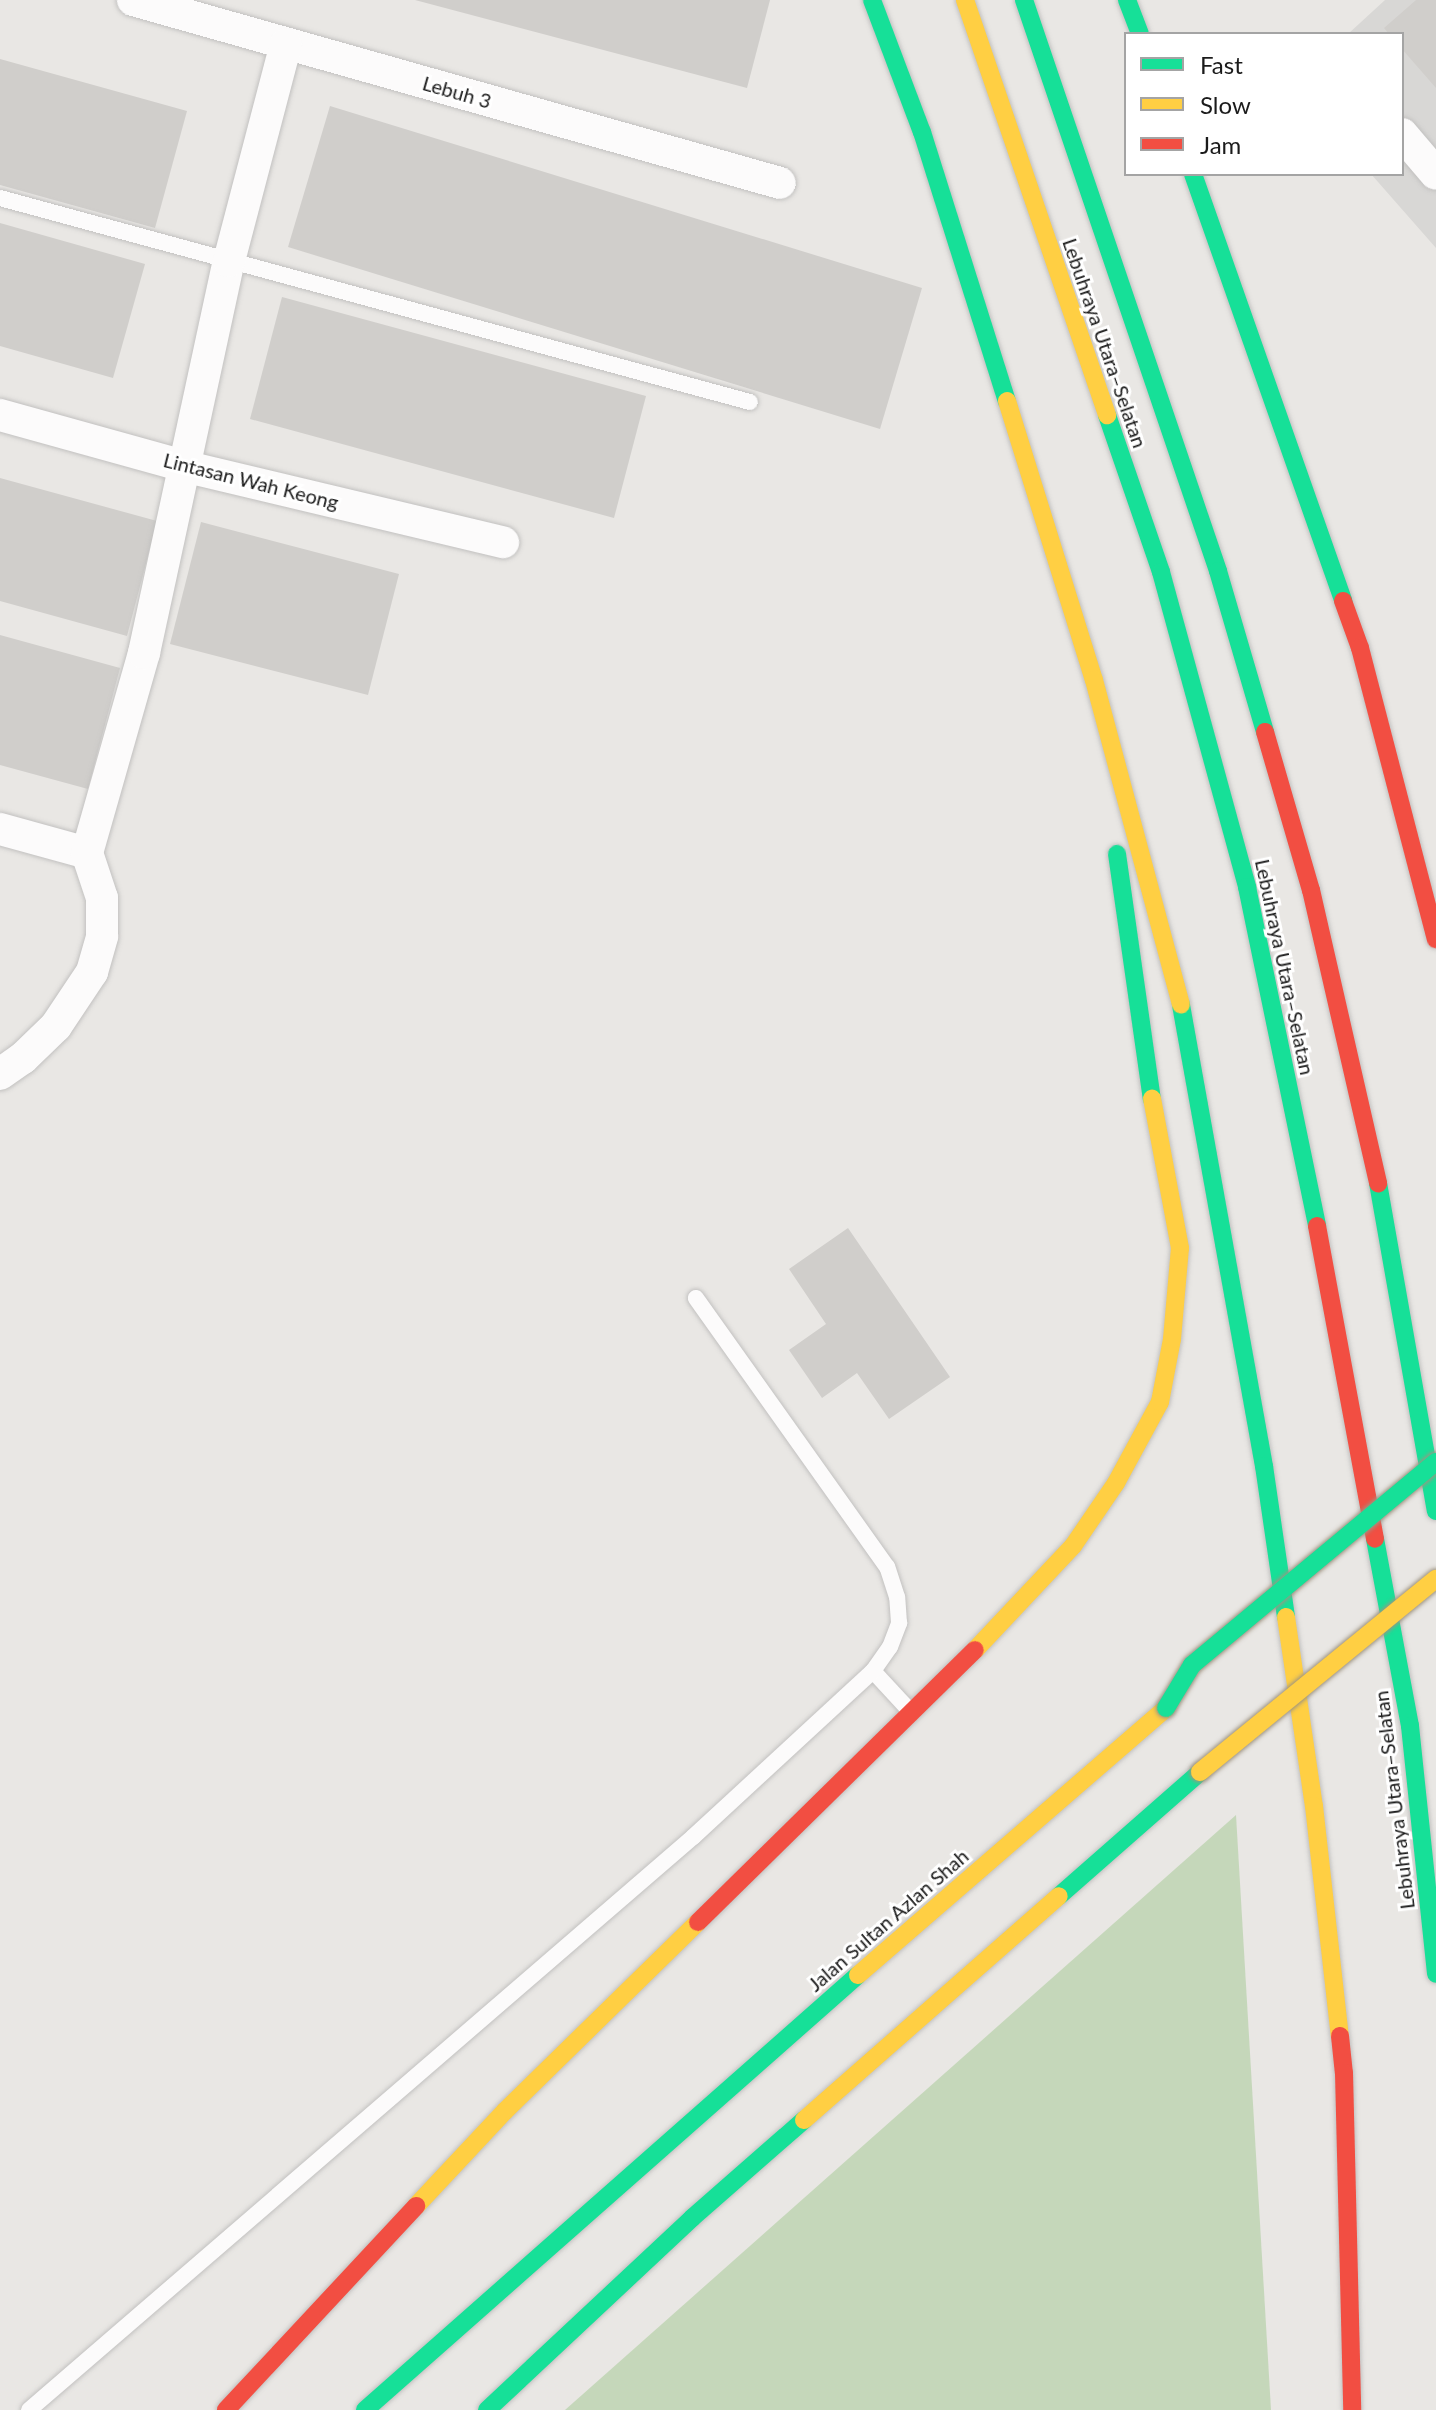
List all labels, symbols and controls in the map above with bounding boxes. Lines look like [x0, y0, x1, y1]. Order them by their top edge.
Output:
legend [1124, 32, 1404, 176]
text: Fast [1200, 50, 1243, 79]
street label: Lebuh 3 [420, 71, 494, 113]
text: Slow [1200, 90, 1251, 119]
text: Jam [1200, 130, 1241, 159]
street label: Lebuhraya Utara–Selatan [1058, 235, 1152, 451]
street label: Lintasan Wah Keong [161, 448, 341, 514]
street label: Lebuhraya Utara–Selatan [1250, 857, 1320, 1077]
street label: Lebuhraya Utara–Selatan [1369, 1689, 1419, 1911]
street label: Jalan Sultan Azlan Shah [803, 1844, 973, 1996]

